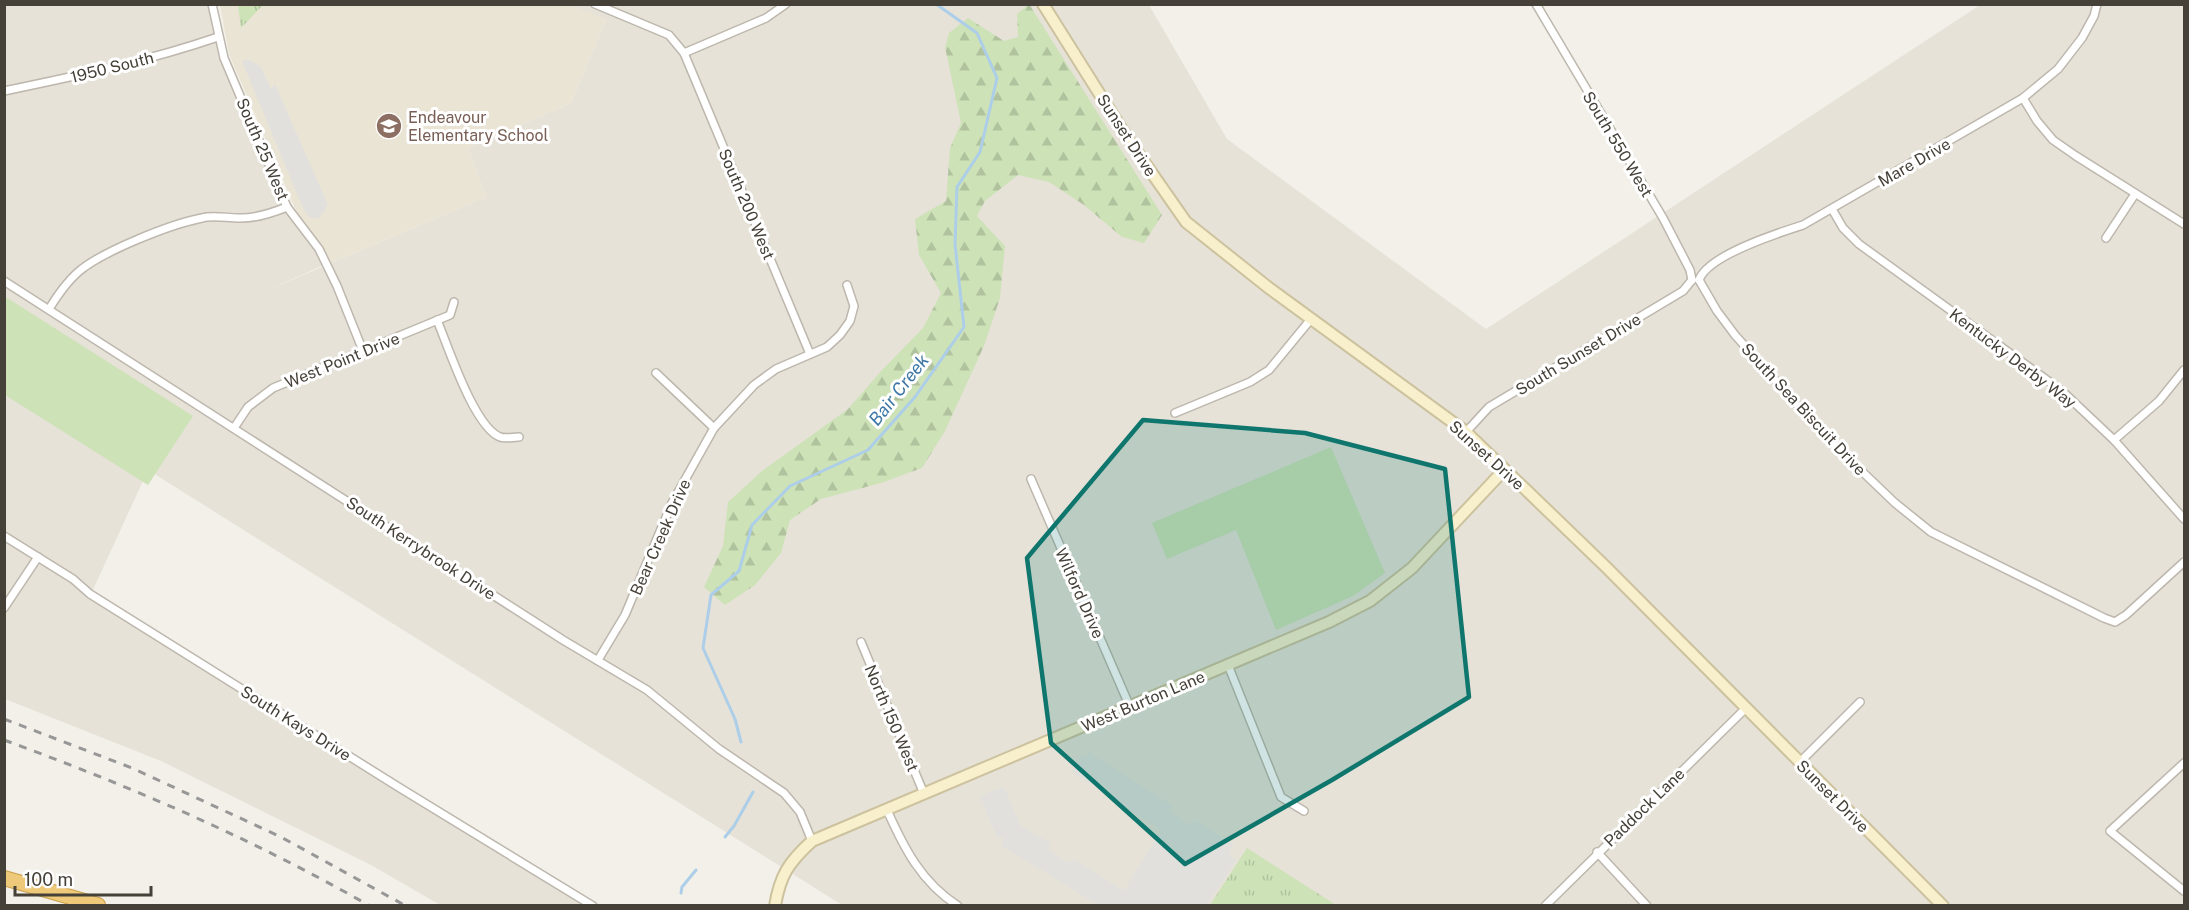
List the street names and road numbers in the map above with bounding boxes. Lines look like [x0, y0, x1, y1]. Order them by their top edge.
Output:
street label: 1950 South [69, 48, 156, 87]
street label: South 550 West [1579, 88, 1657, 201]
street label: Sunset Drive [1093, 90, 1160, 180]
street label: South 25 West [232, 95, 293, 203]
street label: Mare Drive [1875, 134, 1954, 191]
street label: South 200 West [715, 146, 778, 262]
street label: Kentucky Derby Way [1946, 305, 2080, 412]
street label: South Sunset Drive [1512, 310, 1644, 399]
street label: West Point Drive [282, 329, 402, 392]
street label: South Sea Biscuit Drive [1737, 339, 1870, 479]
street label: Sunset Drive [1445, 417, 1528, 494]
street label: Bear Creek Drive [626, 476, 695, 598]
street label: South Kerrybrook Drive [343, 493, 499, 604]
street label: Wilford Drive [1051, 545, 1108, 641]
street label: North 150 West [861, 662, 923, 774]
street label: West Burton Lane [1079, 667, 1208, 736]
street label: South Kays Drive [237, 682, 354, 765]
street label: Sunset Drive [1793, 756, 1873, 836]
street label: Paddock Lane [1600, 764, 1689, 851]

